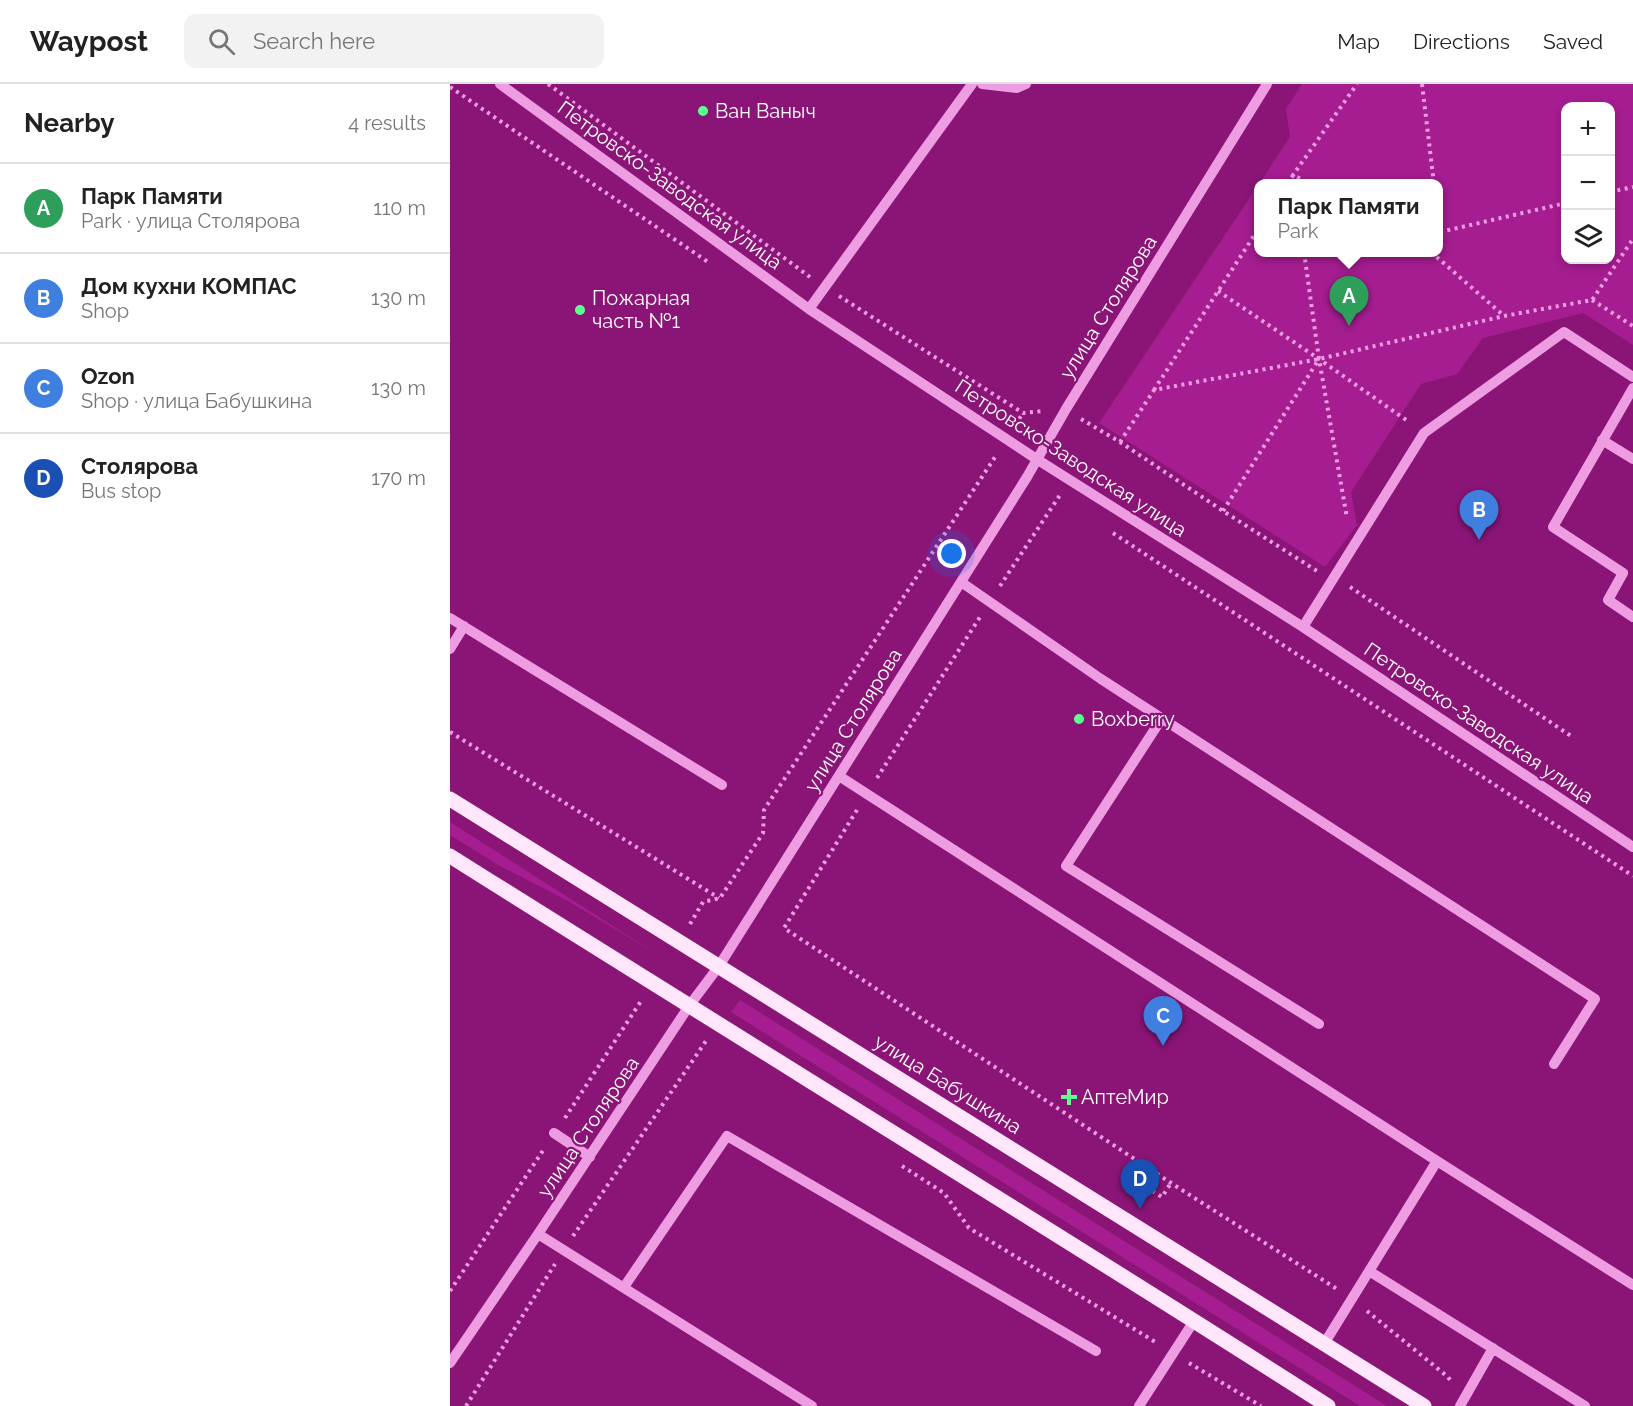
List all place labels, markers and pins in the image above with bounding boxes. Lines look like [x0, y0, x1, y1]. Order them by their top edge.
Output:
place label: Ван Ваныч [715, 99, 816, 123]
marker: Ван Ваныч [696, 104, 710, 118]
pin: A [1330, 276, 1368, 326]
place label: Пожарная часть №1 [592, 286, 690, 333]
marker: Пожарная часть №1 [573, 303, 587, 317]
pin: B [1460, 490, 1498, 540]
place label: Boxberry [1091, 707, 1175, 731]
marker: Boxberry [1072, 712, 1086, 726]
pin: C [1144, 996, 1182, 1046]
place label: АптеМир [1081, 1085, 1169, 1109]
marker: АптеМир [1062, 1090, 1076, 1104]
pin: D [1120, 1160, 1160, 1209]

